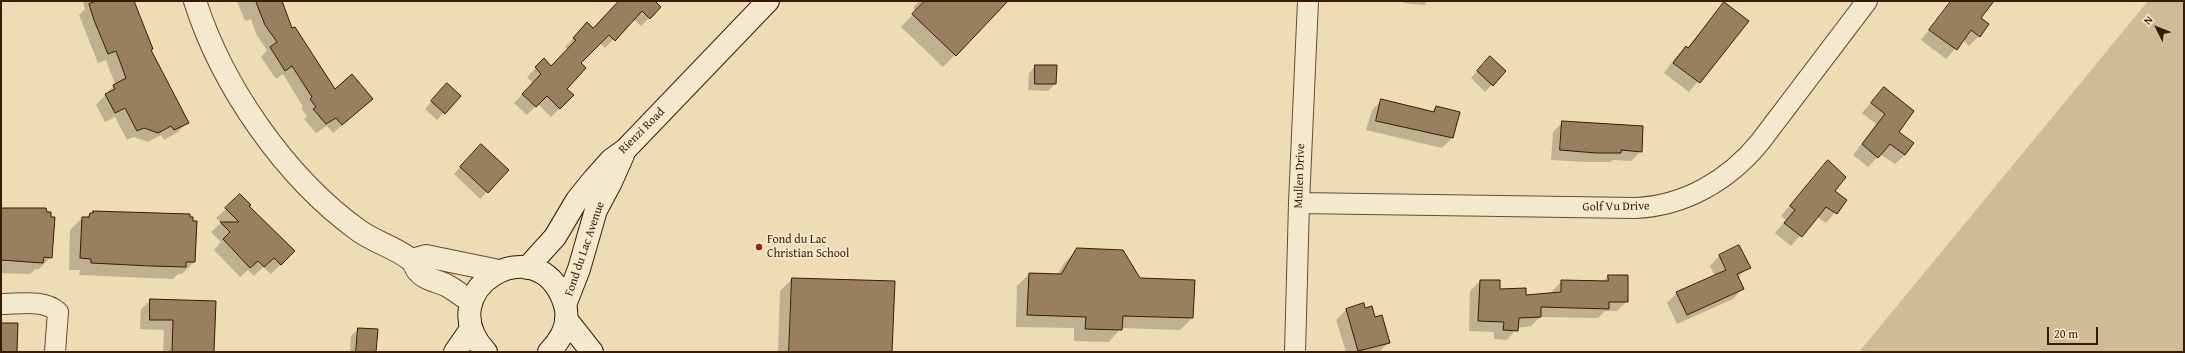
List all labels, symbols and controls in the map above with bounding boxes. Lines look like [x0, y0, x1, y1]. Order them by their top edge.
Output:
north arrow [2137, 8, 2177, 48]
text: N [2140, 12, 2156, 28]
street label: Rienzi Road [616, 105, 668, 157]
street label: Mullen Drive [1292, 143, 1308, 209]
street label: Golf Vu Drive [1582, 199, 1650, 215]
street label: Fond du Lac Avenue [562, 200, 608, 298]
place label: Fond du Lac Christian School [767, 233, 849, 261]
marker: Fond du Lac Christian School [754, 242, 764, 252]
scale bar [2049, 319, 2100, 345]
text: 20 m [2054, 325, 2078, 342]

